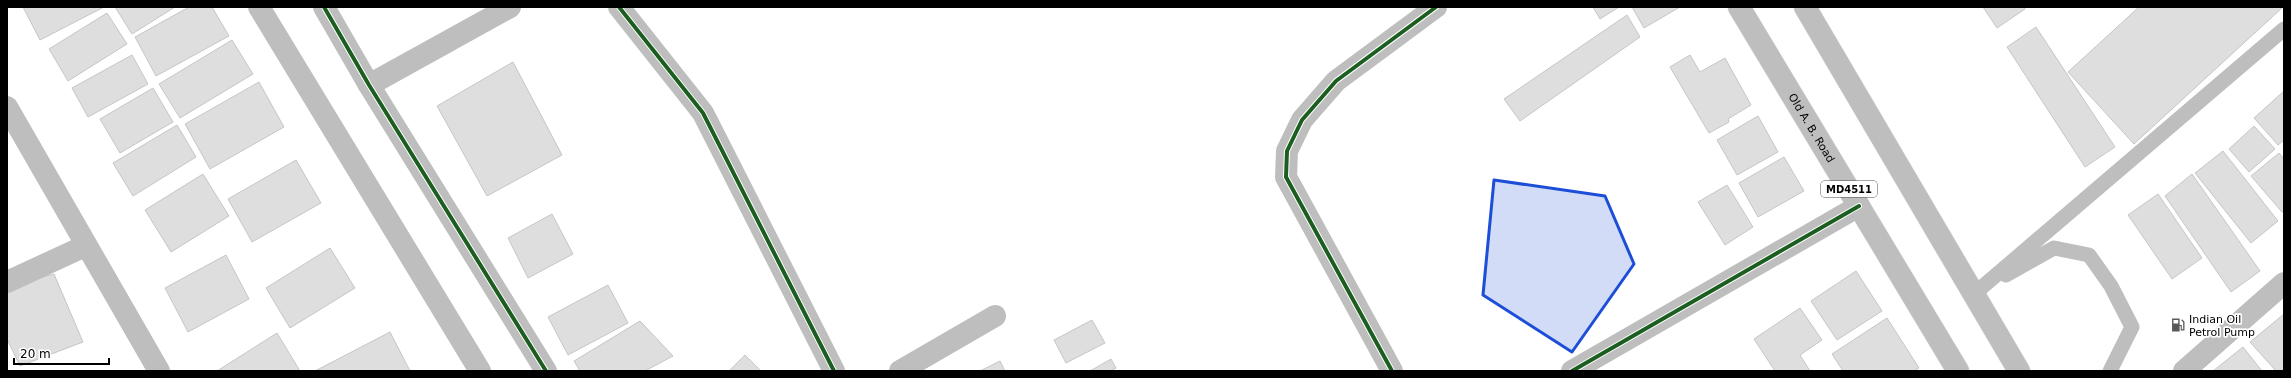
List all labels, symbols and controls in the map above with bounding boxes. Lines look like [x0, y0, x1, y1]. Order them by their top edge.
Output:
street label: Old A. B. Road [1785, 91, 1837, 165]
road number: MD4511 [1821, 181, 1877, 197]
place label: Indian Oil Petrol Pump [2189, 313, 2255, 339]
fuel station icon: Indian Oil Petrol Pump [2170, 317, 2186, 333]
scale bar [14, 340, 109, 366]
text: 20 m [20, 347, 51, 361]

